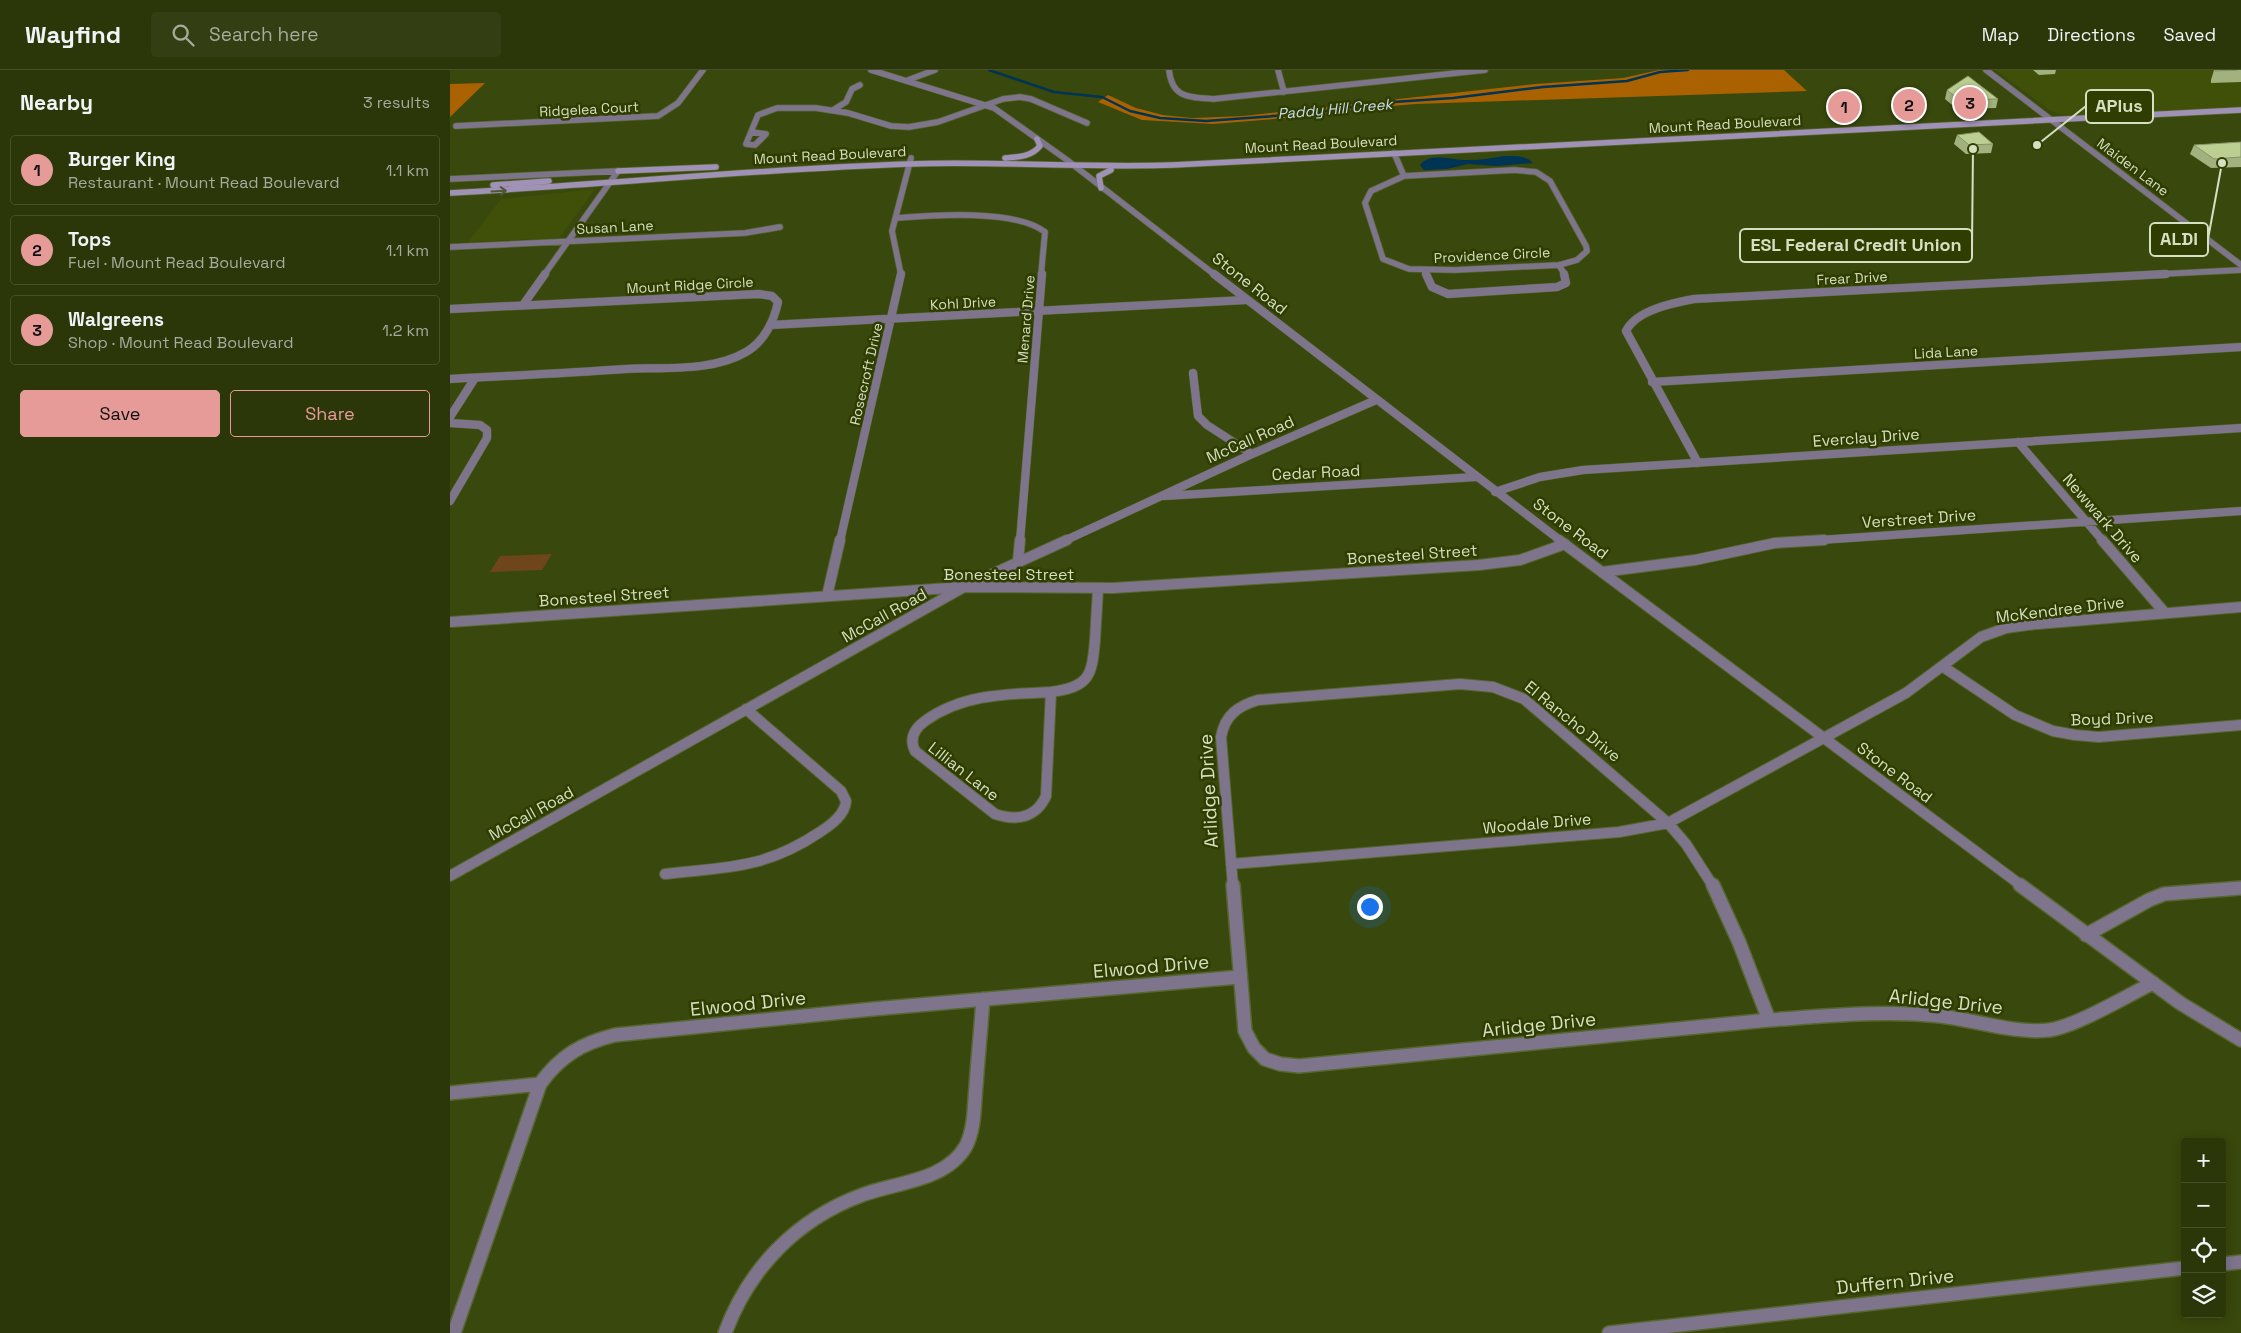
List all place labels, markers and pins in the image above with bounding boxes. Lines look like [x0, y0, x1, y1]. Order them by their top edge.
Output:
pin: 3 [1954, 84, 1986, 122]
pin: 2 [1893, 86, 1925, 124]
pin: 1 [1828, 88, 1860, 126]
callout: APlus [2086, 90, 2153, 123]
callout: ALDI [2150, 223, 2208, 256]
callout: ESL Federal Credit Union [1740, 229, 1972, 262]

